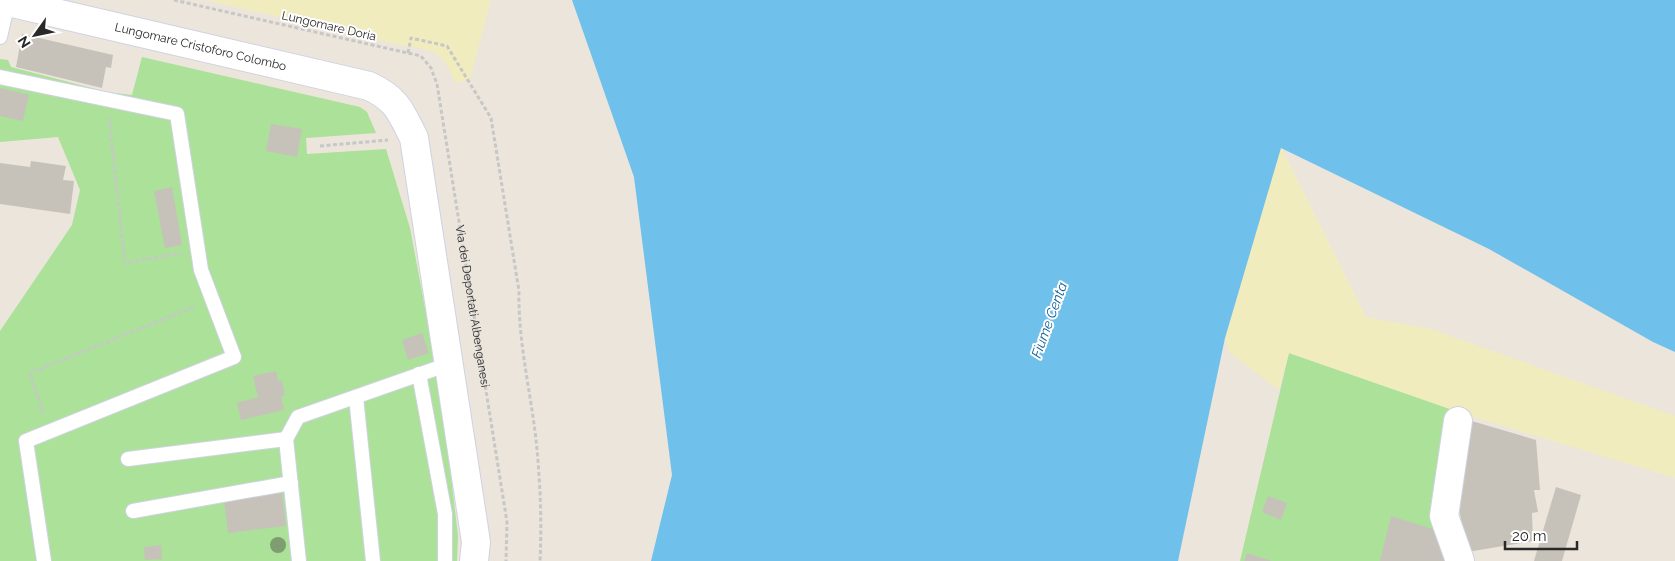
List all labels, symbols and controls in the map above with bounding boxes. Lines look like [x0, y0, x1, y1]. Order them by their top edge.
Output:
street label: Lungomare Doria [280, 8, 378, 44]
north arrow [10, 10, 60, 60]
street label: Lungomare Cristoforo Colombo [113, 20, 288, 74]
text: N [14, 33, 34, 51]
street label: Via dei Deportati Albenganesi [453, 224, 492, 388]
water label: Fiume Centa [1028, 280, 1070, 360]
scale bar [1505, 518, 1578, 550]
text: 20 m [1512, 527, 1547, 545]

